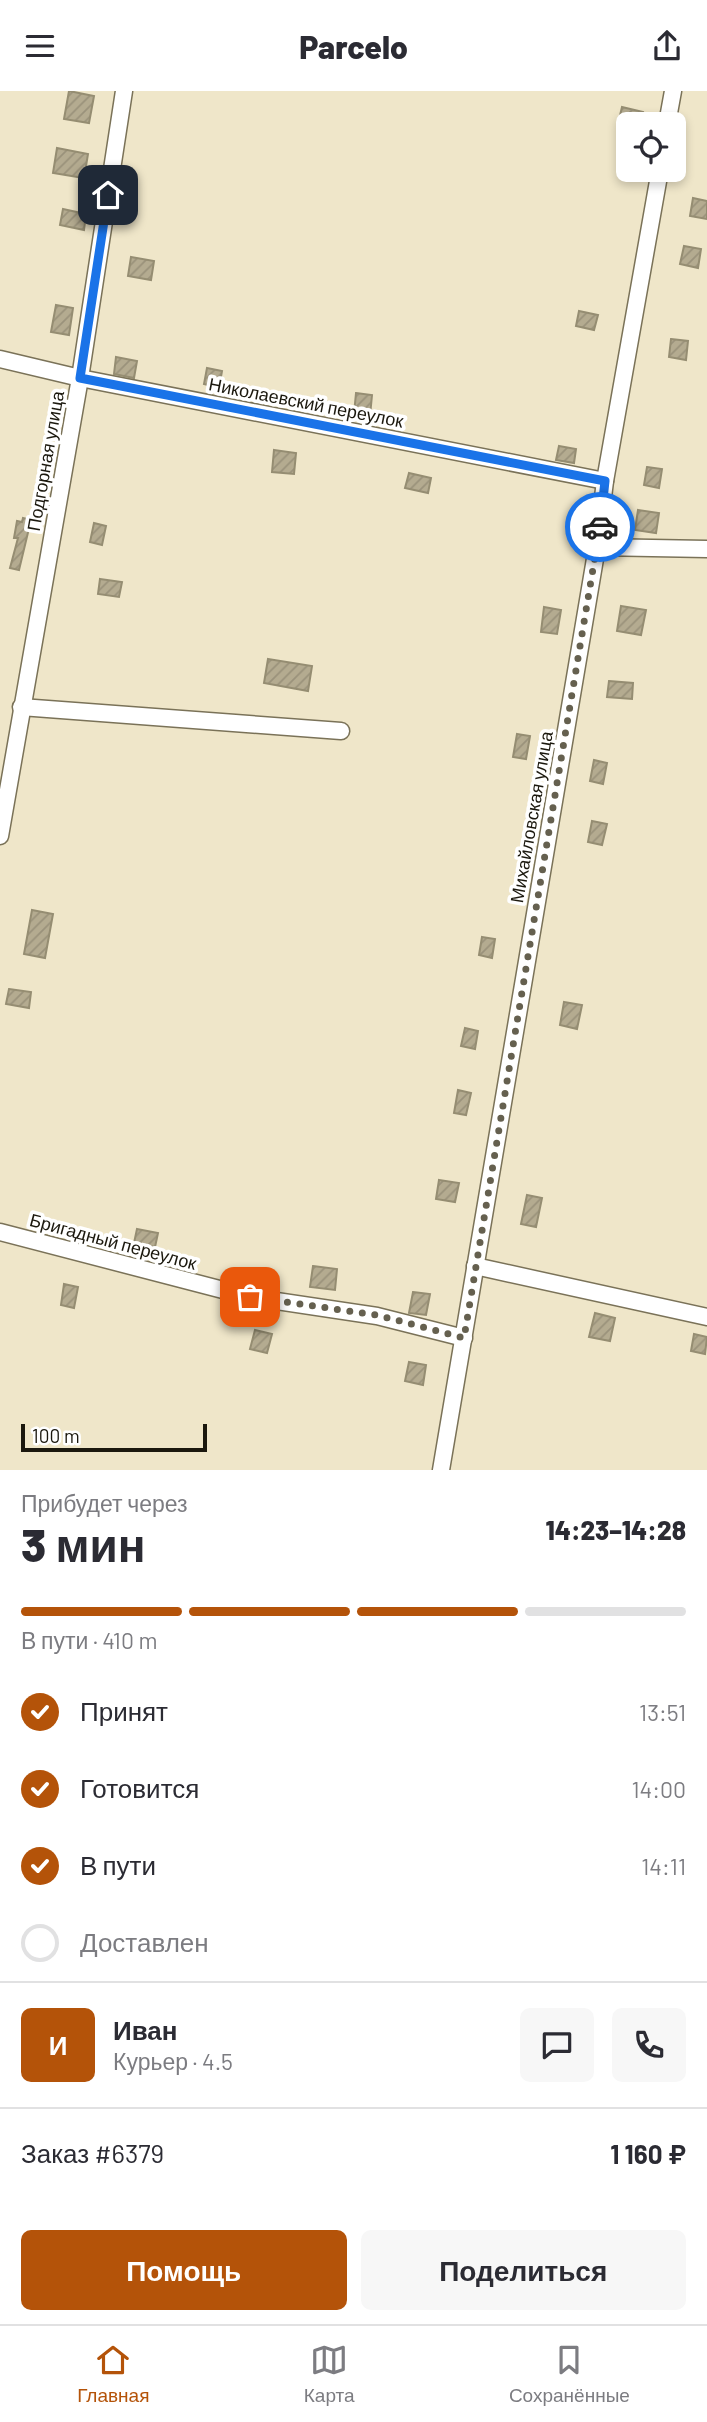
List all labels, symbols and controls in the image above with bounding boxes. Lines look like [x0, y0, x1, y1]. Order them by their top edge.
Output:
icon: menu [21, 27, 59, 65]
text: Parcelo [299, 27, 408, 65]
icon: share [648, 27, 686, 65]
map controls [616, 112, 686, 182]
button: locate [616, 112, 686, 182]
pin [78, 165, 138, 225]
icon: home [89, 176, 127, 214]
street label: Николаевский переулок [207, 372, 406, 432]
street label: Подгорная улица [22, 388, 68, 533]
courier [565, 492, 635, 562]
icon: car [581, 508, 619, 546]
street label: Михайловская улица [505, 728, 557, 904]
street label: Бригадный переулок [27, 1208, 199, 1274]
pin [220, 1267, 280, 1327]
icon: bag [231, 1278, 269, 1316]
scale bar [21, 1421, 206, 1453]
text: 100 m [32, 1424, 80, 1447]
text: Прибудет через [21, 1489, 188, 1517]
text: 14:23–14:28 [545, 1514, 686, 1545]
text: 3 мин [21, 1516, 146, 1571]
text: В пути · 410 m [21, 1626, 158, 1654]
icon: check [21, 1693, 59, 1731]
text: Принят [80, 1695, 168, 1726]
text: 13:51 [639, 1698, 686, 1726]
icon: check [21, 1770, 59, 1808]
text: Готовится [80, 1772, 199, 1803]
text: 14:00 [631, 1775, 686, 1803]
icon: check [21, 1847, 59, 1885]
text: В пути [80, 1849, 156, 1880]
text: 14:11 [641, 1852, 686, 1880]
text: Доставлен [80, 1926, 209, 1957]
button: chat [520, 2008, 594, 2082]
button: phone [612, 2008, 686, 2082]
text: Иван [113, 2014, 178, 2045]
text: И [49, 2029, 67, 2060]
text: Курьер · 4.5 [113, 2047, 233, 2075]
text: Заказ #6379 [21, 2137, 164, 2168]
text: 1 160 ₽ [610, 2138, 686, 2169]
button: Помощь [21, 2230, 347, 2310]
button: Поделиться [361, 2230, 686, 2310]
tab: Главная [77, 2341, 149, 2407]
tab: Карта [304, 2341, 355, 2407]
tab: Сохранённые [509, 2341, 630, 2407]

